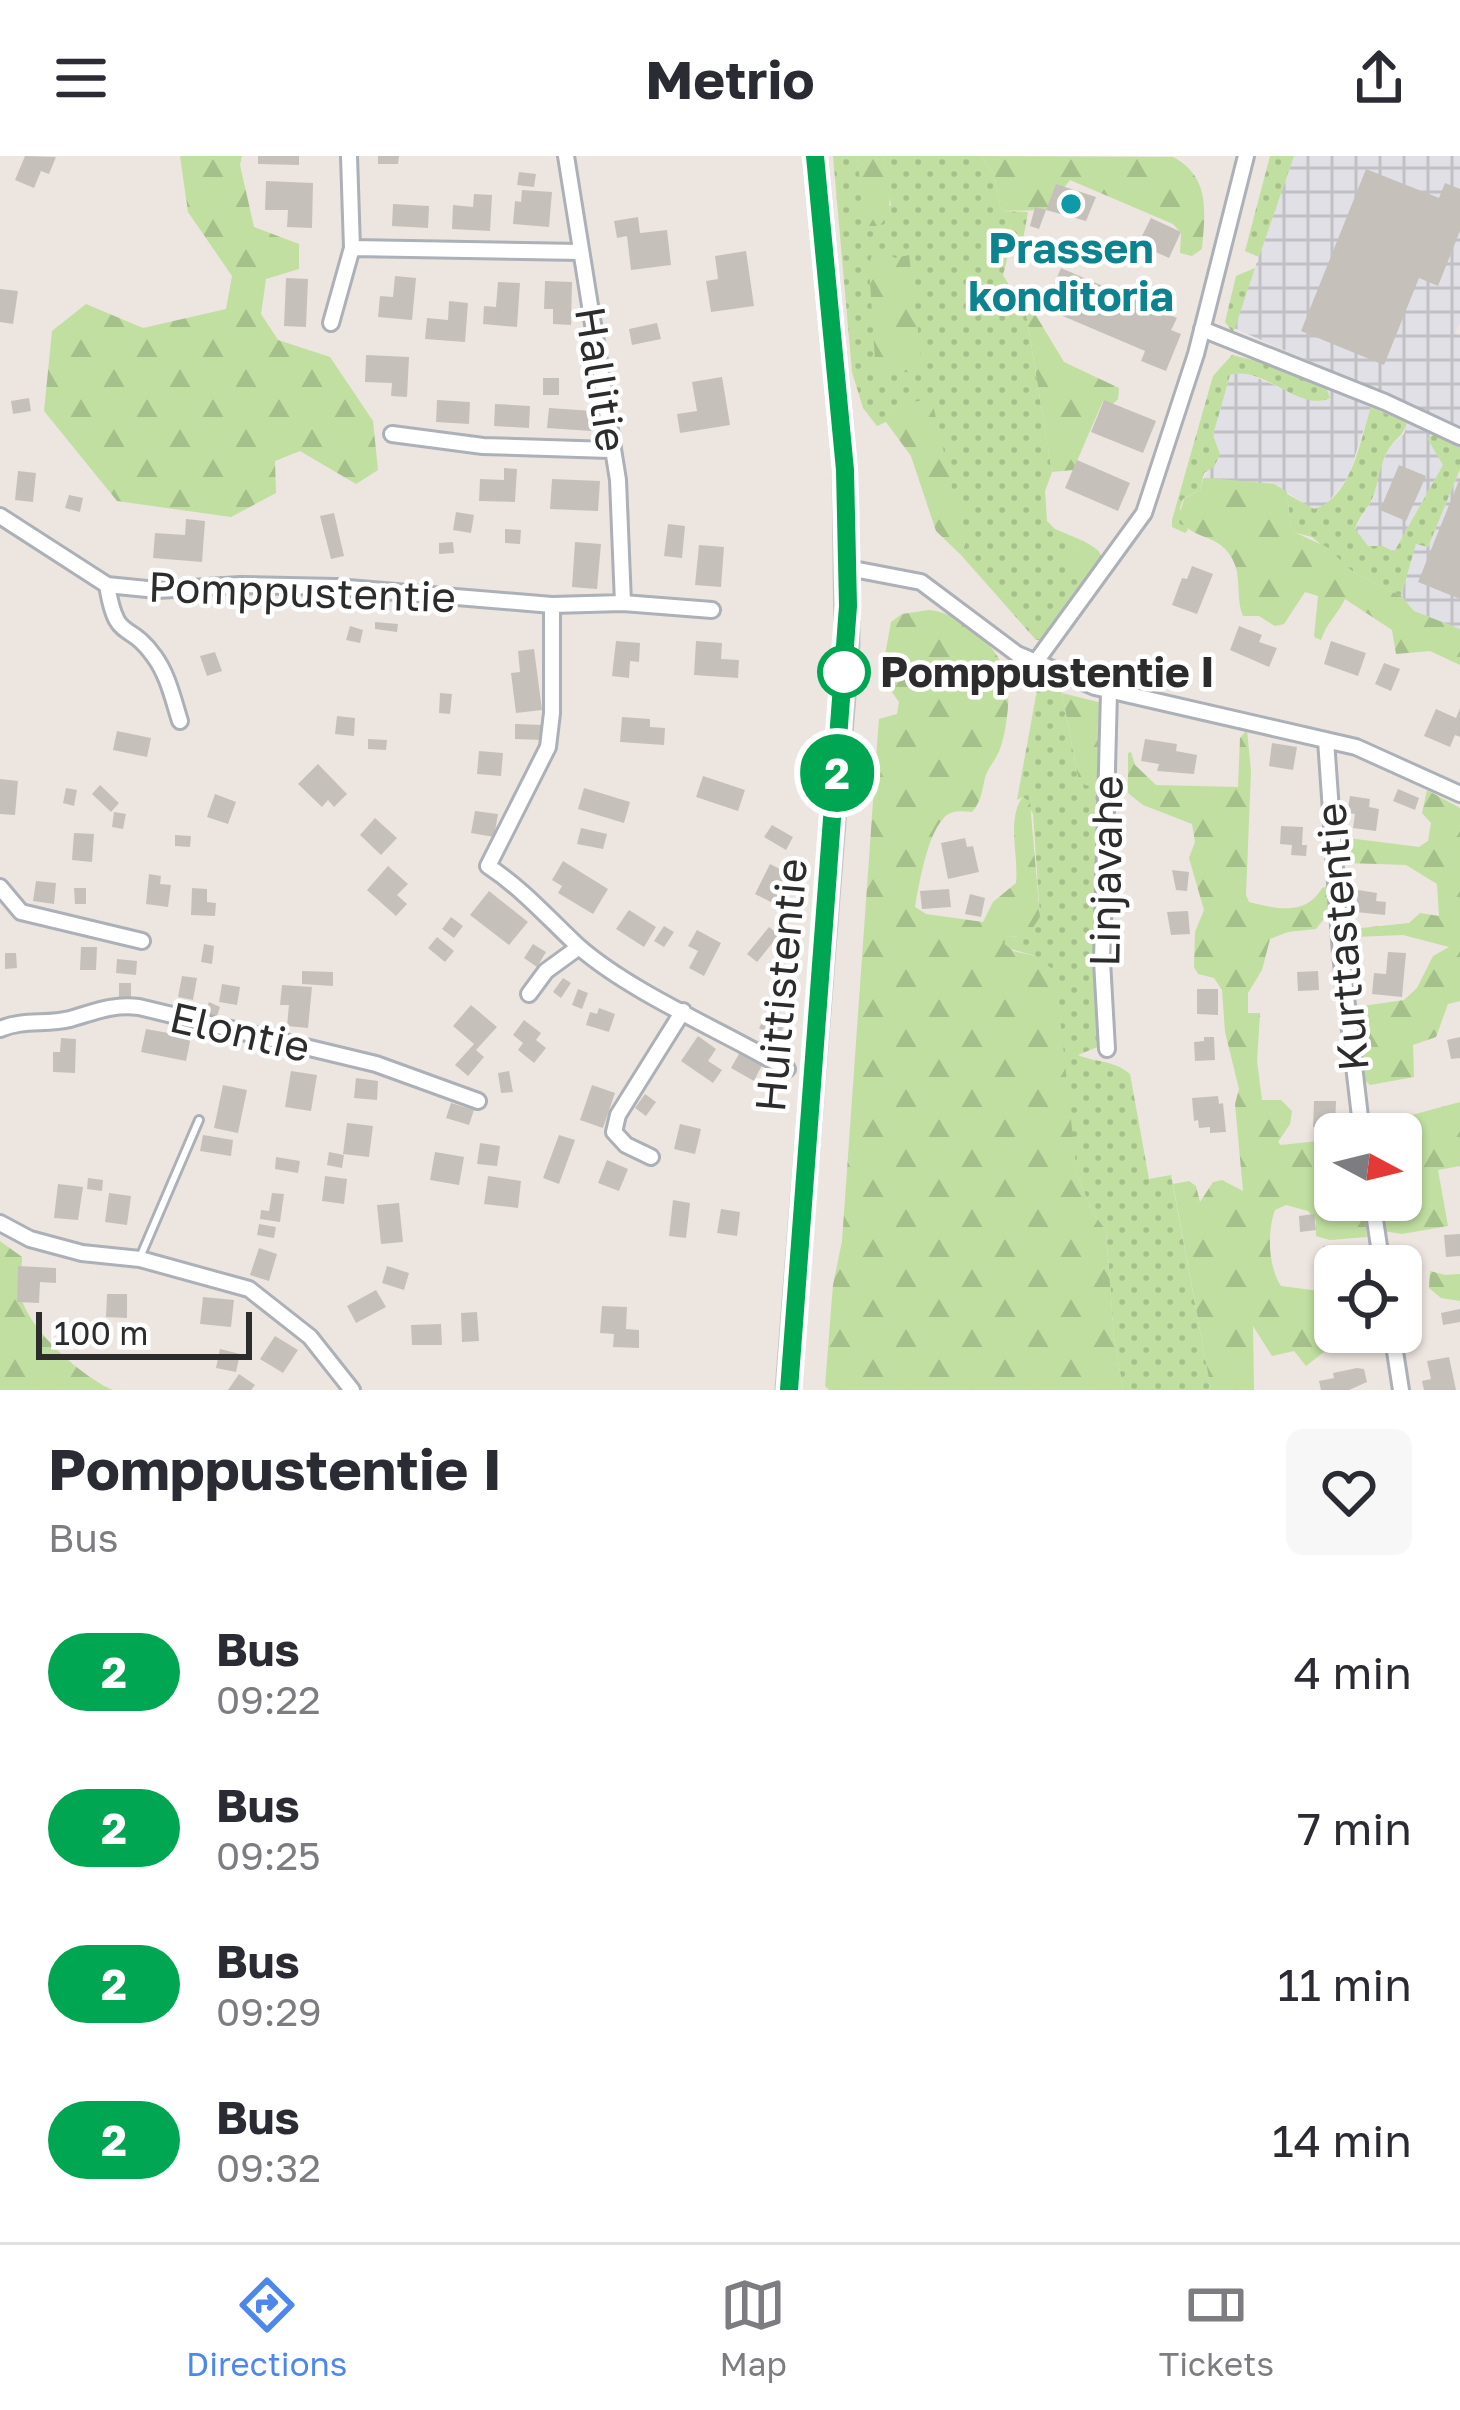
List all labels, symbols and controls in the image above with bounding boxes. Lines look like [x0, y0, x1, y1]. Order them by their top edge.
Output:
icon: menu [48, 45, 114, 111]
icon: share [1346, 45, 1412, 111]
text: Metrio [645, 46, 815, 111]
marker: Prassen konditoria [1058, 191, 1084, 217]
place label: Prassen konditoria [968, 222, 1174, 320]
street label: Hallitie [566, 303, 638, 455]
street label: Pomppustentie [147, 561, 457, 621]
place label: Pomppustentie I [880, 646, 1215, 696]
marker: Pomppustentie I [819, 647, 869, 697]
line badge: 2 [798, 734, 876, 812]
text: 2 [824, 748, 850, 798]
street label: Linjavahe [1078, 775, 1132, 967]
street label: Kurttastentie [1304, 801, 1378, 1073]
street label: Huittistentie [744, 856, 816, 1114]
street label: Elontie [166, 991, 315, 1071]
north arrow [1314, 1113, 1422, 1221]
map controls [1314, 1113, 1422, 1353]
button: locate [1314, 1245, 1422, 1353]
scale bar [36, 1306, 252, 1359]
text: 100 m [54, 1313, 148, 1352]
button: heart [1286, 1429, 1412, 1555]
text: Pomppustentie I [48, 1434, 502, 1503]
text: Bus [48, 1514, 118, 1561]
text: Bus [216, 1622, 300, 1676]
text: 4 min [1294, 1645, 1412, 1699]
text: 2 [101, 1647, 127, 1697]
text: 09:22 [216, 1676, 321, 1723]
text: Bus [216, 1778, 300, 1832]
text: 7 min [1297, 1801, 1412, 1855]
text: 2 [101, 1803, 127, 1853]
text: 09:25 [216, 1832, 321, 1879]
text: Bus [216, 1934, 300, 1988]
text: 11 min [1278, 1957, 1412, 2011]
text: 2 [101, 1959, 127, 2009]
text: 09:29 [216, 1988, 322, 2035]
text: Bus [216, 2090, 300, 2144]
text: 14 min [1272, 2113, 1412, 2167]
text: 2 [101, 2115, 127, 2165]
text: 09:32 [216, 2144, 321, 2191]
tab: Directions [186, 2272, 347, 2383]
tab: Map [719, 2272, 787, 2383]
tab: Tickets [1159, 2272, 1274, 2383]

